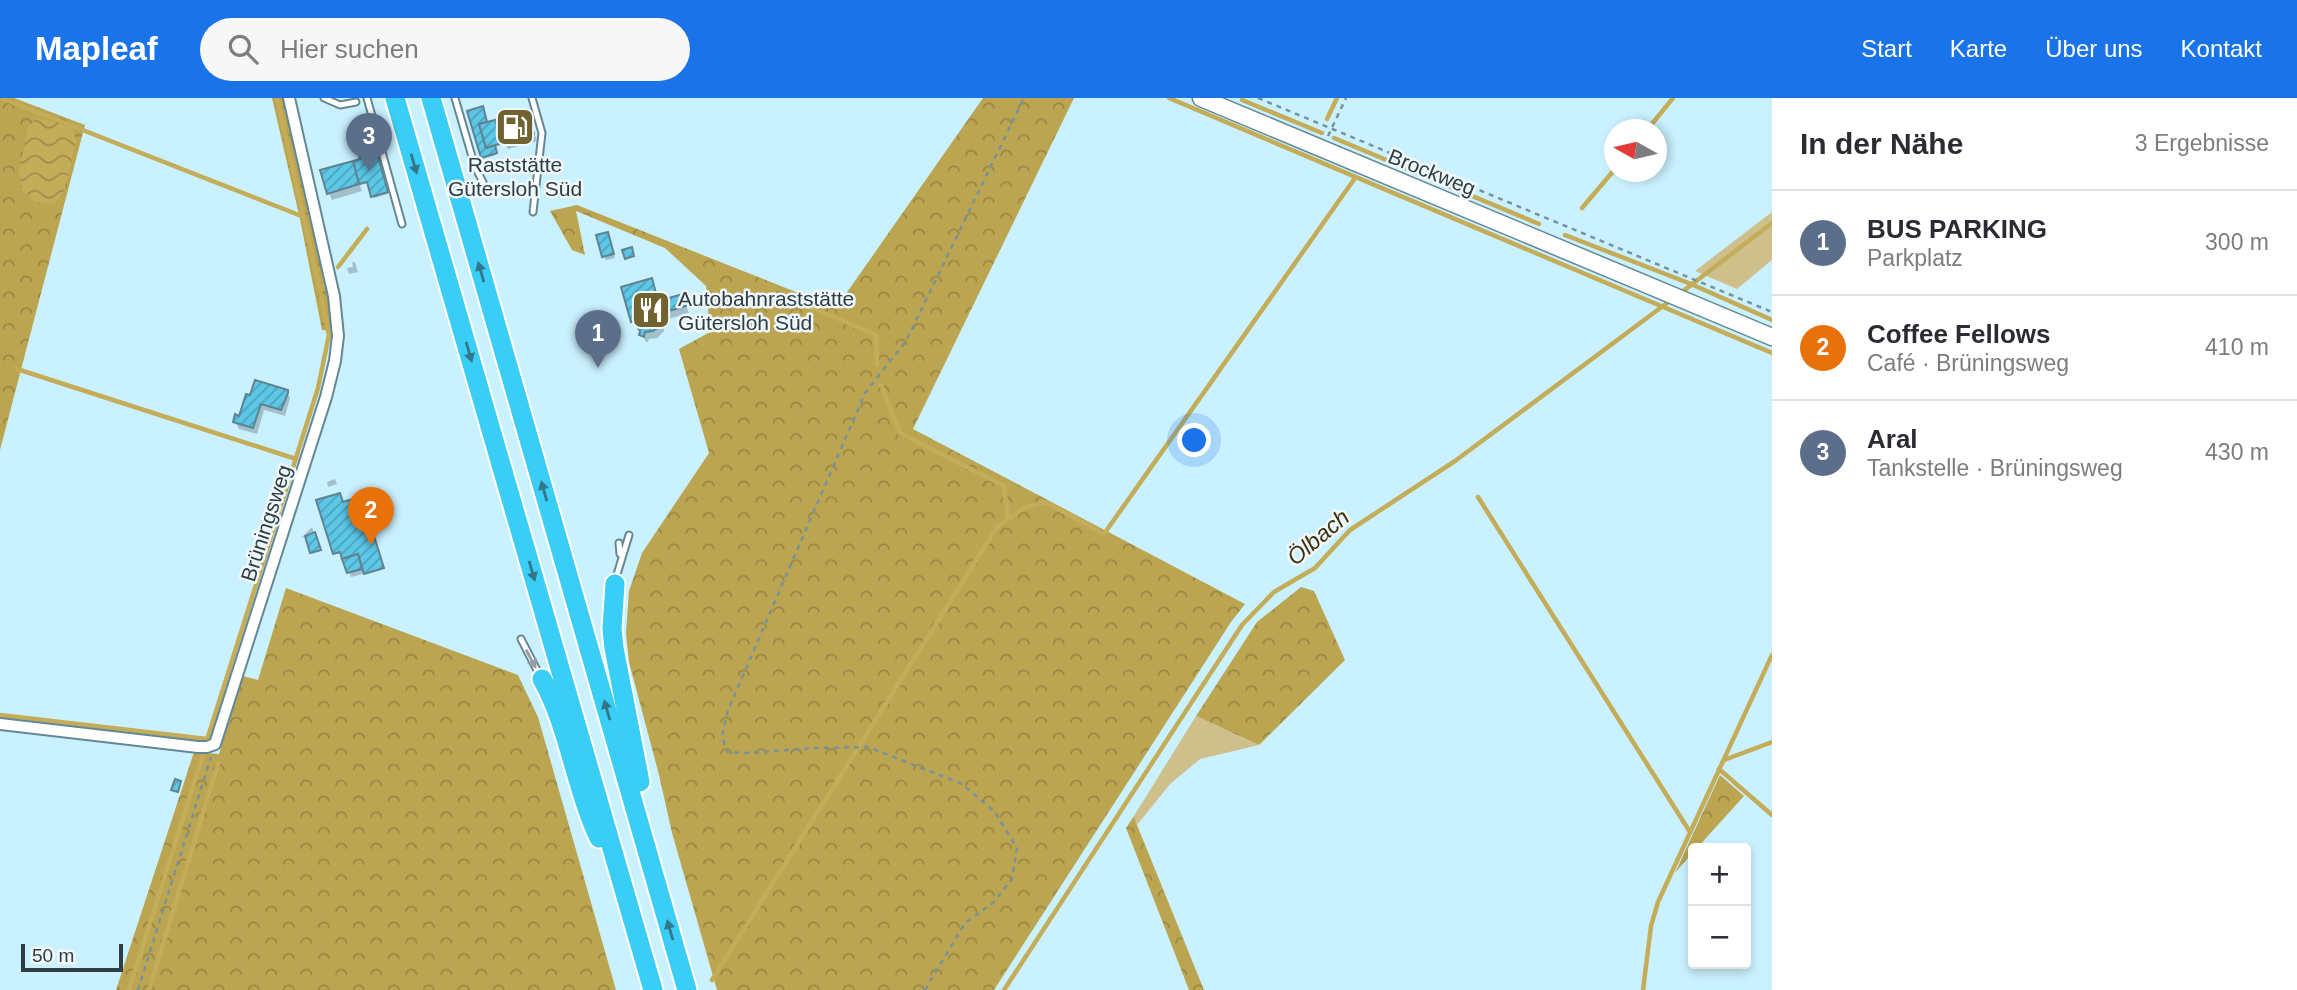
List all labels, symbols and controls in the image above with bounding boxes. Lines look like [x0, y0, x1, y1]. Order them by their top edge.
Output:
search box [200, 18, 690, 81]
text: Mapleaf [35, 30, 158, 67]
icon: search [224, 30, 262, 68]
text: Hier suchen [280, 34, 419, 64]
text: Start [1861, 35, 1912, 62]
text: Karte [1950, 35, 2007, 62]
text: Über uns [2045, 35, 2143, 62]
text: Kontakt [2181, 35, 2262, 62]
fuel station icon: Raststätte Gütersloh Süd [494, 106, 536, 148]
pin: 3 [346, 113, 392, 171]
north arrow [1604, 119, 1667, 182]
text: In der Nähe [1800, 127, 1963, 160]
text: 3 Ergebnisse [2135, 130, 2269, 156]
street label: Brockweg [1385, 144, 1479, 200]
one-way arrow [409, 153, 420, 175]
place label: Raststätte Gütersloh Süd [448, 153, 582, 200]
text: BUS PARKING [1867, 214, 2047, 244]
text: 1 [1817, 229, 1829, 255]
text: 300 m [2205, 229, 2269, 255]
text: Parkplatz [1867, 245, 1963, 271]
one-way arrow [476, 262, 486, 283]
place label: Autobahnraststätte Gütersloh Süd [678, 287, 854, 334]
restaurant icon: Autobahnraststätte Gütersloh Süd [630, 289, 672, 331]
pin: 1 [575, 310, 621, 368]
text: Coffee Fellows [1867, 319, 2050, 349]
text: 2 [1817, 334, 1829, 360]
text: 410 m [2205, 334, 2269, 360]
one-way arrow [464, 342, 474, 363]
text: Café · Brüningsweg [1867, 350, 2069, 376]
your location [1177, 423, 1211, 457]
text: Aral [1867, 424, 1918, 454]
text: 3 [1817, 439, 1829, 465]
text: 430 m [2205, 439, 2269, 465]
text: Tankstelle · Brüningsweg [1867, 455, 2123, 481]
street label: Brüningsweg [236, 462, 296, 584]
one-way arrow [538, 480, 549, 502]
pin: 2 [348, 487, 394, 545]
water label: Ölbach [1282, 504, 1354, 570]
one-way arrow [527, 560, 538, 582]
one-way arrow [525, 649, 537, 669]
one-way arrow [601, 698, 612, 720]
map controls [1688, 843, 1751, 969]
button: + [1688, 843, 1751, 906]
button: − [1688, 906, 1751, 969]
one-way arrow [664, 918, 675, 940]
scale bar [21, 941, 122, 973]
text: 50 m [32, 945, 74, 966]

